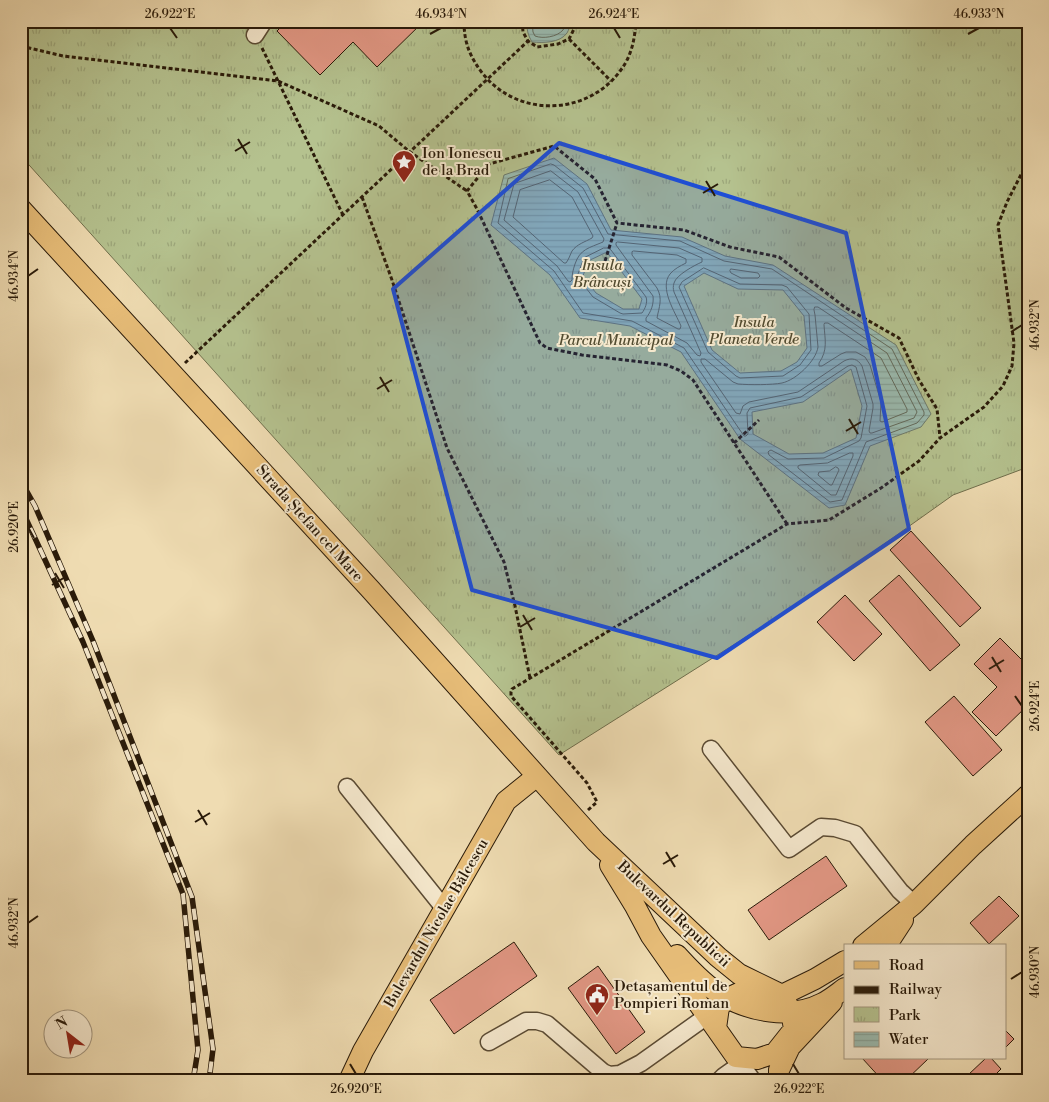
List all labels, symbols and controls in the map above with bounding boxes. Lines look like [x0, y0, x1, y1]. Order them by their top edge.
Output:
text: 26.922°E [145, 7, 195, 22]
text: 46.934°N [415, 7, 467, 22]
text: 26.924°E [589, 7, 639, 22]
text: 46.933°N [954, 7, 1005, 22]
place label: Ion Ionescu de la Brad [422, 144, 502, 180]
place icon: Ion Ionescu de la Brad [391, 149, 417, 183]
text: 46.934°N [7, 250, 22, 302]
park label: Insula Brâncuși [572, 256, 632, 292]
text: 46.932°N [1028, 299, 1043, 351]
park label: Insula Planeta Verde [708, 313, 799, 349]
park label: Parcul Municipal [558, 331, 673, 350]
street label: Strada Ștefan cel Mare [252, 461, 367, 586]
text: 26.920°E [7, 501, 22, 553]
text: 26.924°E [1028, 681, 1043, 731]
street label: Bulevardul Nicolae Bălcescu [380, 835, 493, 1012]
street label: Bulevardul Republicii [613, 856, 734, 972]
text: 46.932°N [7, 897, 22, 949]
legend [844, 944, 1006, 1060]
text: 46.930°N [1028, 946, 1043, 998]
text: Road [889, 956, 924, 975]
place label: Detașamentul de Pompieri Roman [614, 977, 729, 1013]
text: Railway [889, 980, 943, 999]
public building icon: Detașamentul de Pompieri Roman [584, 982, 610, 1016]
text: Park [889, 1006, 921, 1025]
north arrow [42, 1010, 92, 1060]
text: N [52, 1013, 71, 1034]
text: Water [888, 1030, 929, 1049]
text: 26.920°E [330, 1082, 382, 1097]
text: 26.922°E [774, 1082, 824, 1097]

